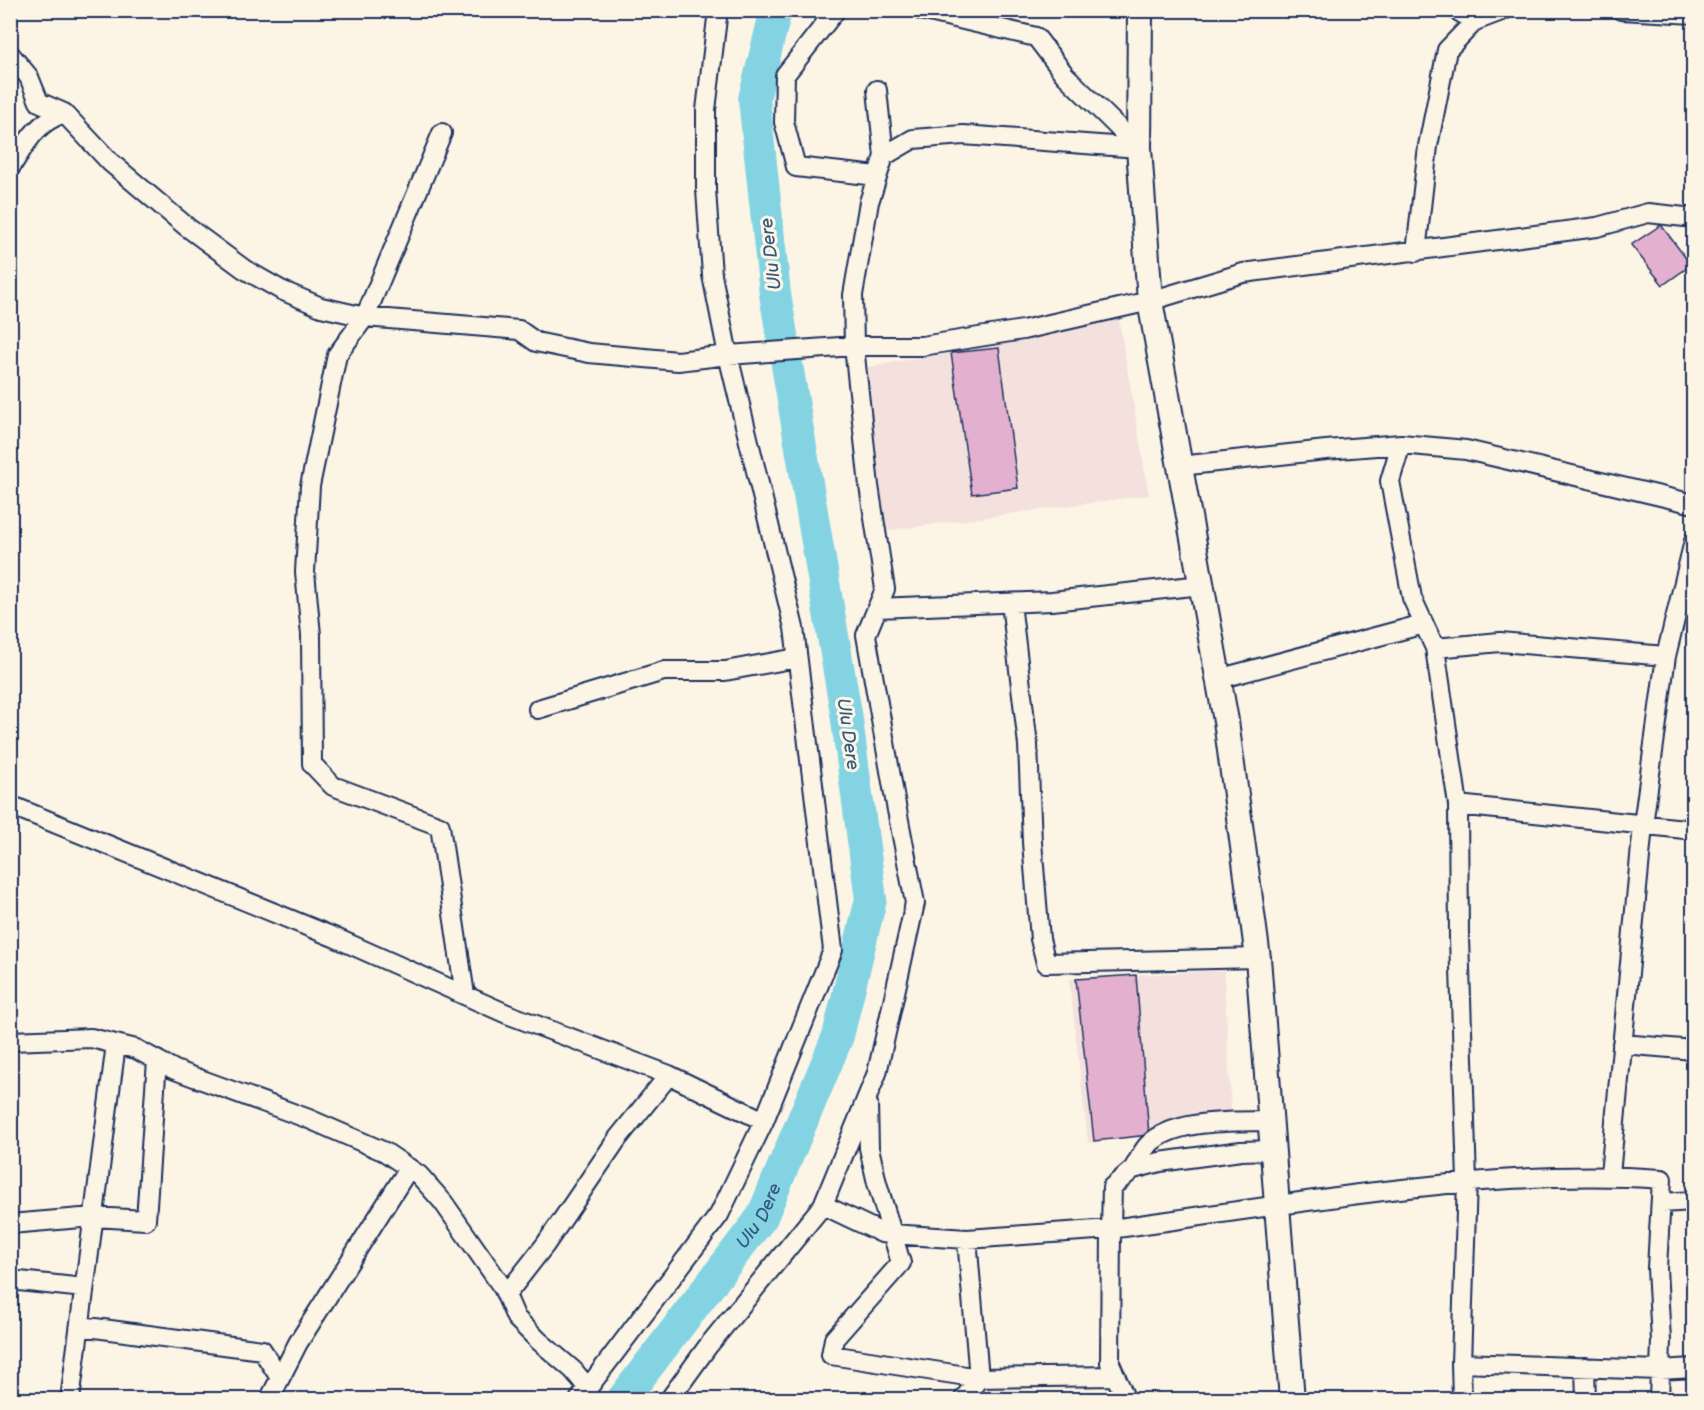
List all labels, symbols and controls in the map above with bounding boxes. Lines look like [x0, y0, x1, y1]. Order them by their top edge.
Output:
water label: Ulu Dere [756, 217, 786, 291]
water label: Ulu Dere [833, 697, 863, 771]
water label: Ulu Dere [731, 1180, 786, 1252]

